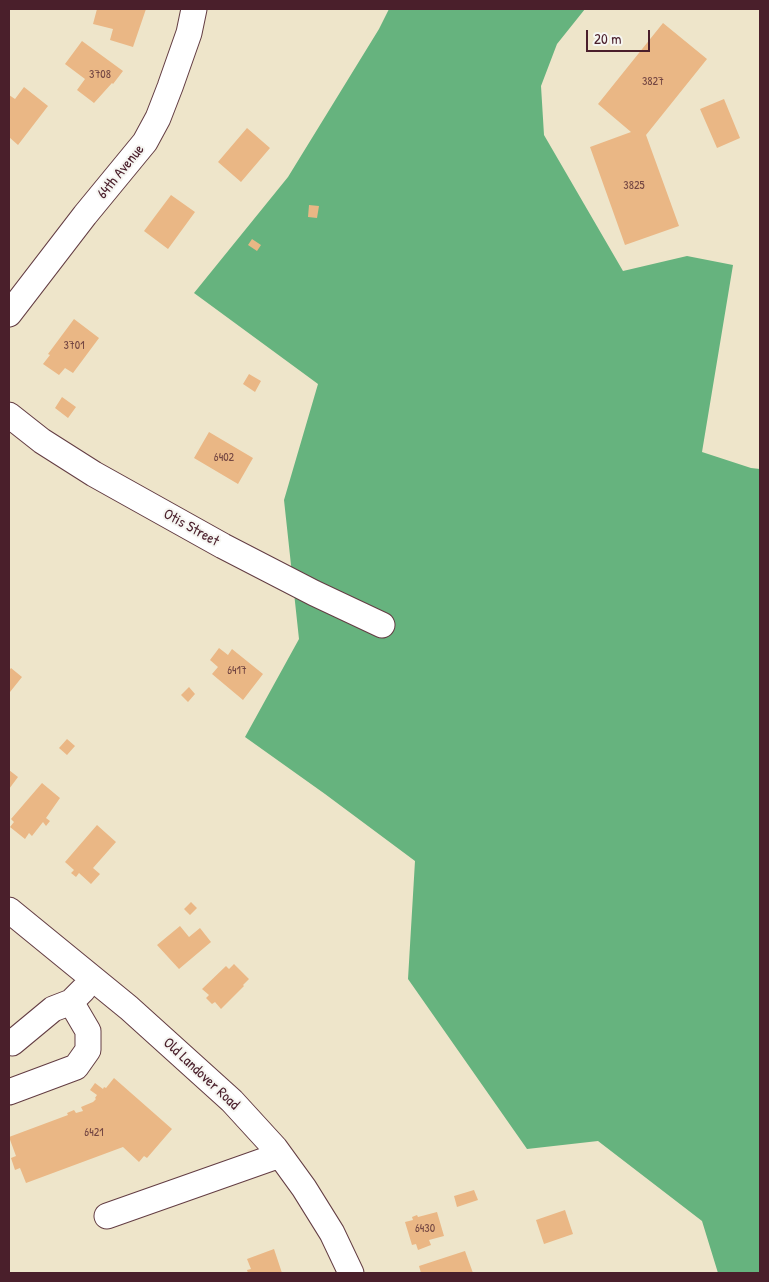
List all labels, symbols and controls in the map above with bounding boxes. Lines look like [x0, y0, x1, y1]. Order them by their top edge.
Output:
scale bar [589, 20, 653, 52]
text: 20 m [594, 28, 621, 49]
house number: 3708 [89, 68, 111, 82]
house number: 3827 [642, 75, 664, 89]
street label: 64th Avenue [94, 141, 148, 203]
house number: 3825 [623, 179, 645, 193]
house number: 3701 [63, 339, 85, 353]
house number: 6402 [214, 451, 234, 465]
street label: Otis Street [160, 505, 222, 551]
house number: 6417 [227, 664, 247, 678]
street label: Old Landover Road [159, 1034, 243, 1114]
house number: 6421 [84, 1126, 104, 1140]
house number: 6430 [415, 1222, 435, 1236]

